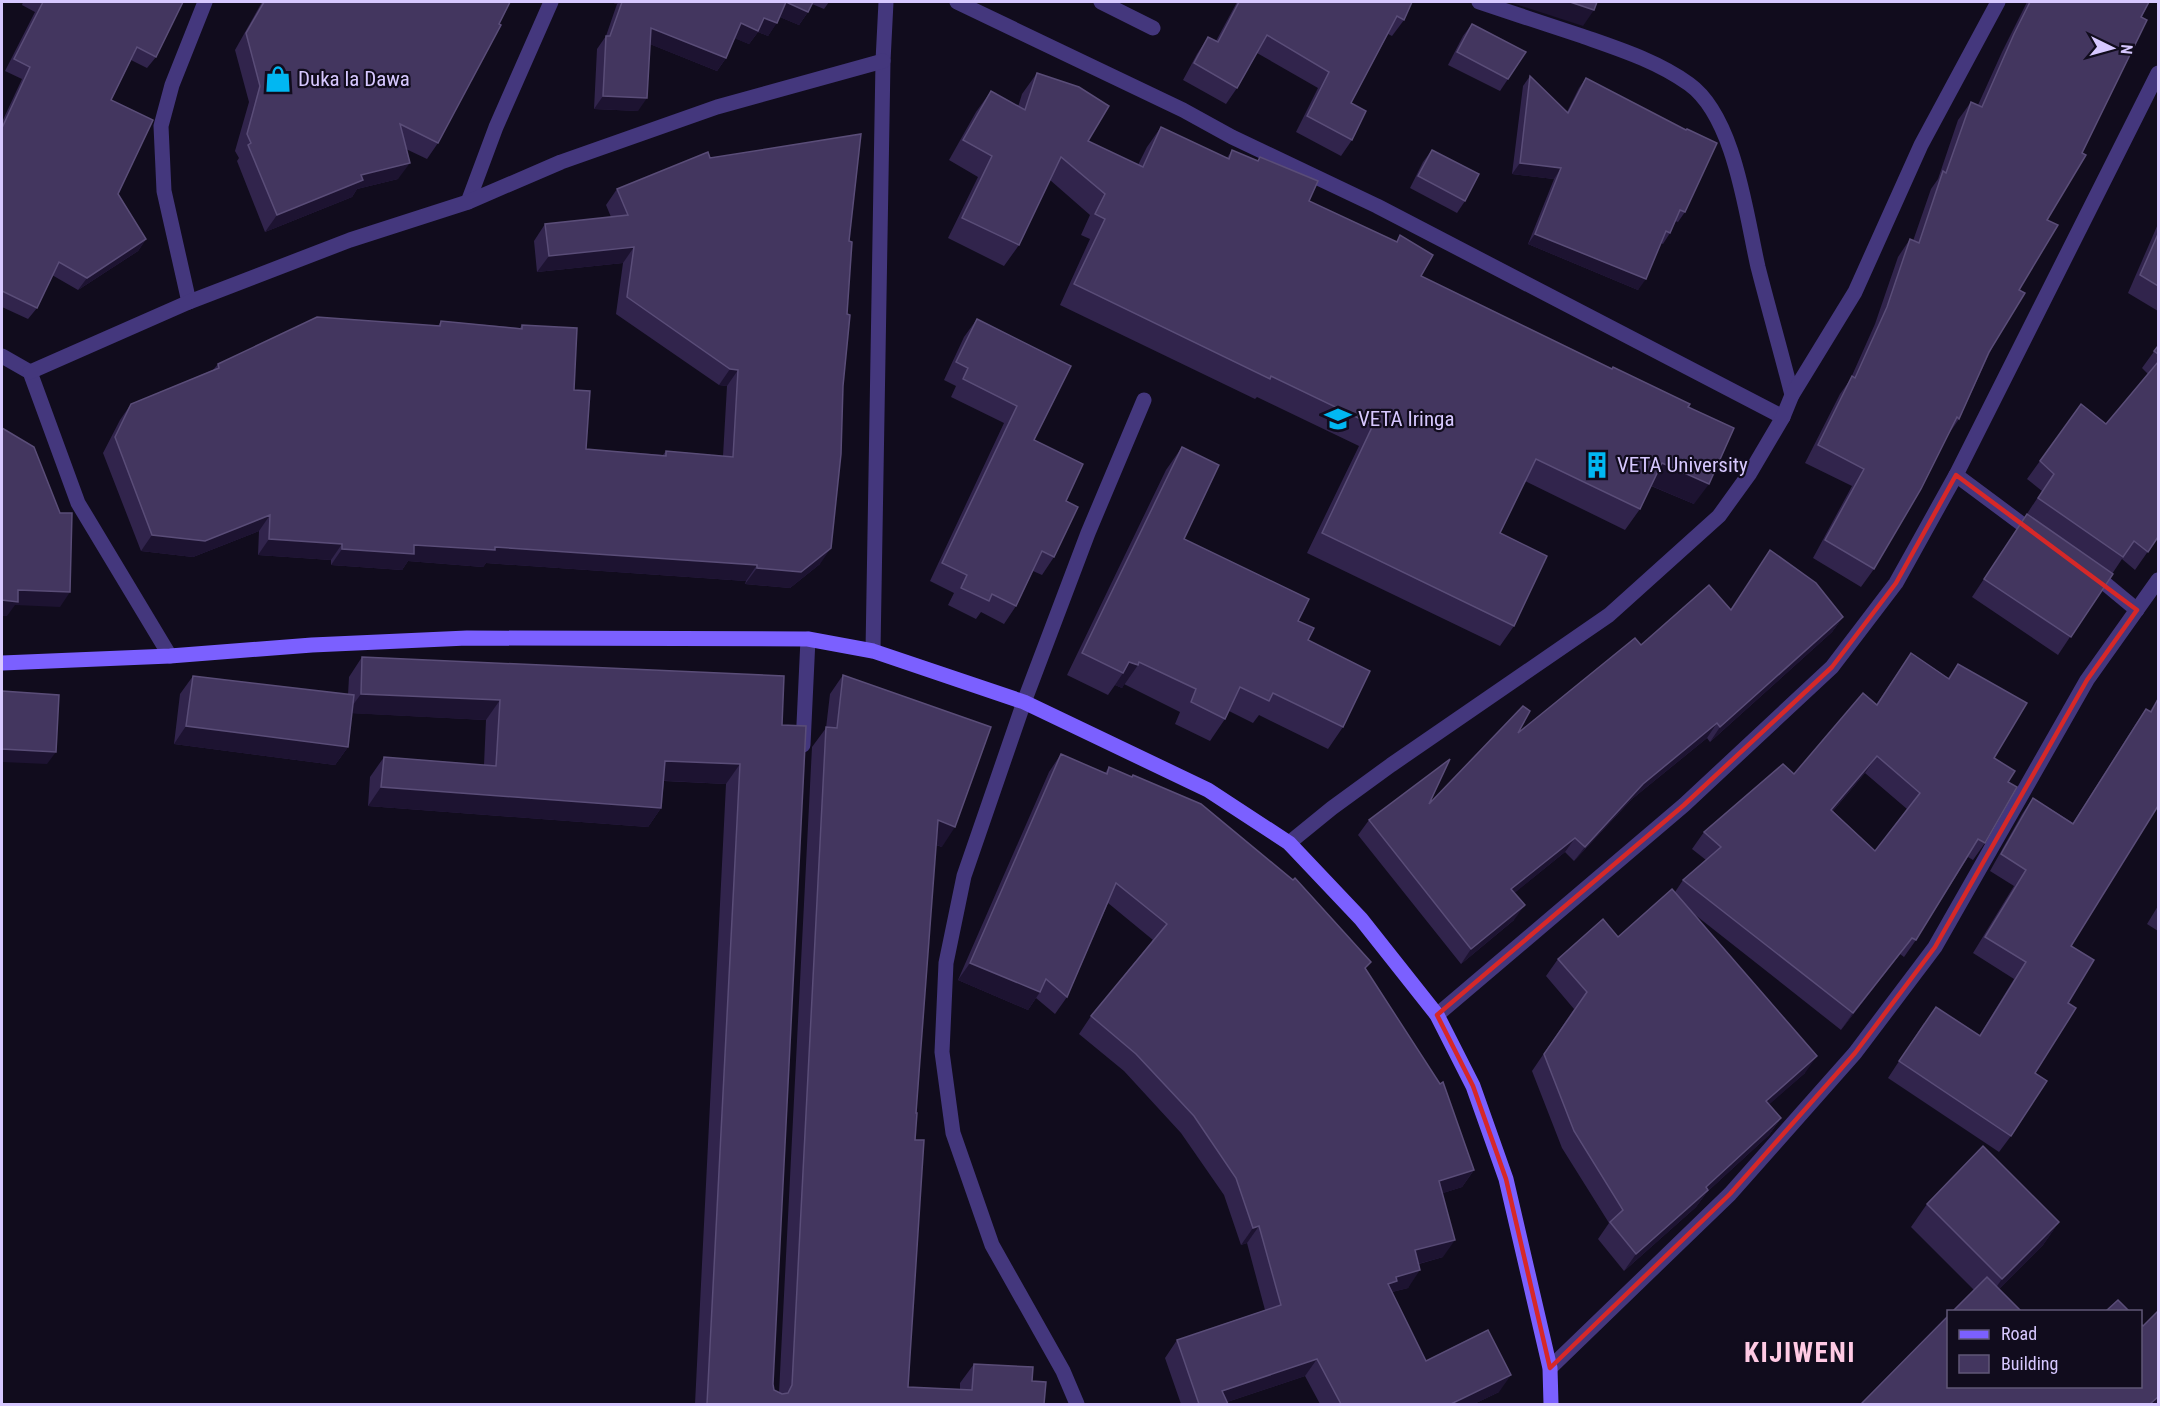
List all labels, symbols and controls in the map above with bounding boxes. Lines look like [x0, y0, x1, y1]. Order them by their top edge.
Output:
north arrow [2082, 18, 2142, 78]
text: N [2117, 44, 2136, 55]
shop icon: Duka la Dawa [263, 64, 293, 94]
place label: Duka la Dawa [298, 67, 410, 91]
school or university icon: VETA Iringa [1323, 404, 1353, 434]
place label: VETA Iringa [1358, 407, 1455, 431]
building icon: VETA University [1582, 450, 1612, 480]
place label: VETA University [1617, 453, 1748, 477]
legend [1947, 1310, 2142, 1388]
text: Road [2001, 1323, 2037, 1344]
district label: KIJIWENI [1744, 1337, 1856, 1369]
text: Building [2001, 1353, 2058, 1374]

